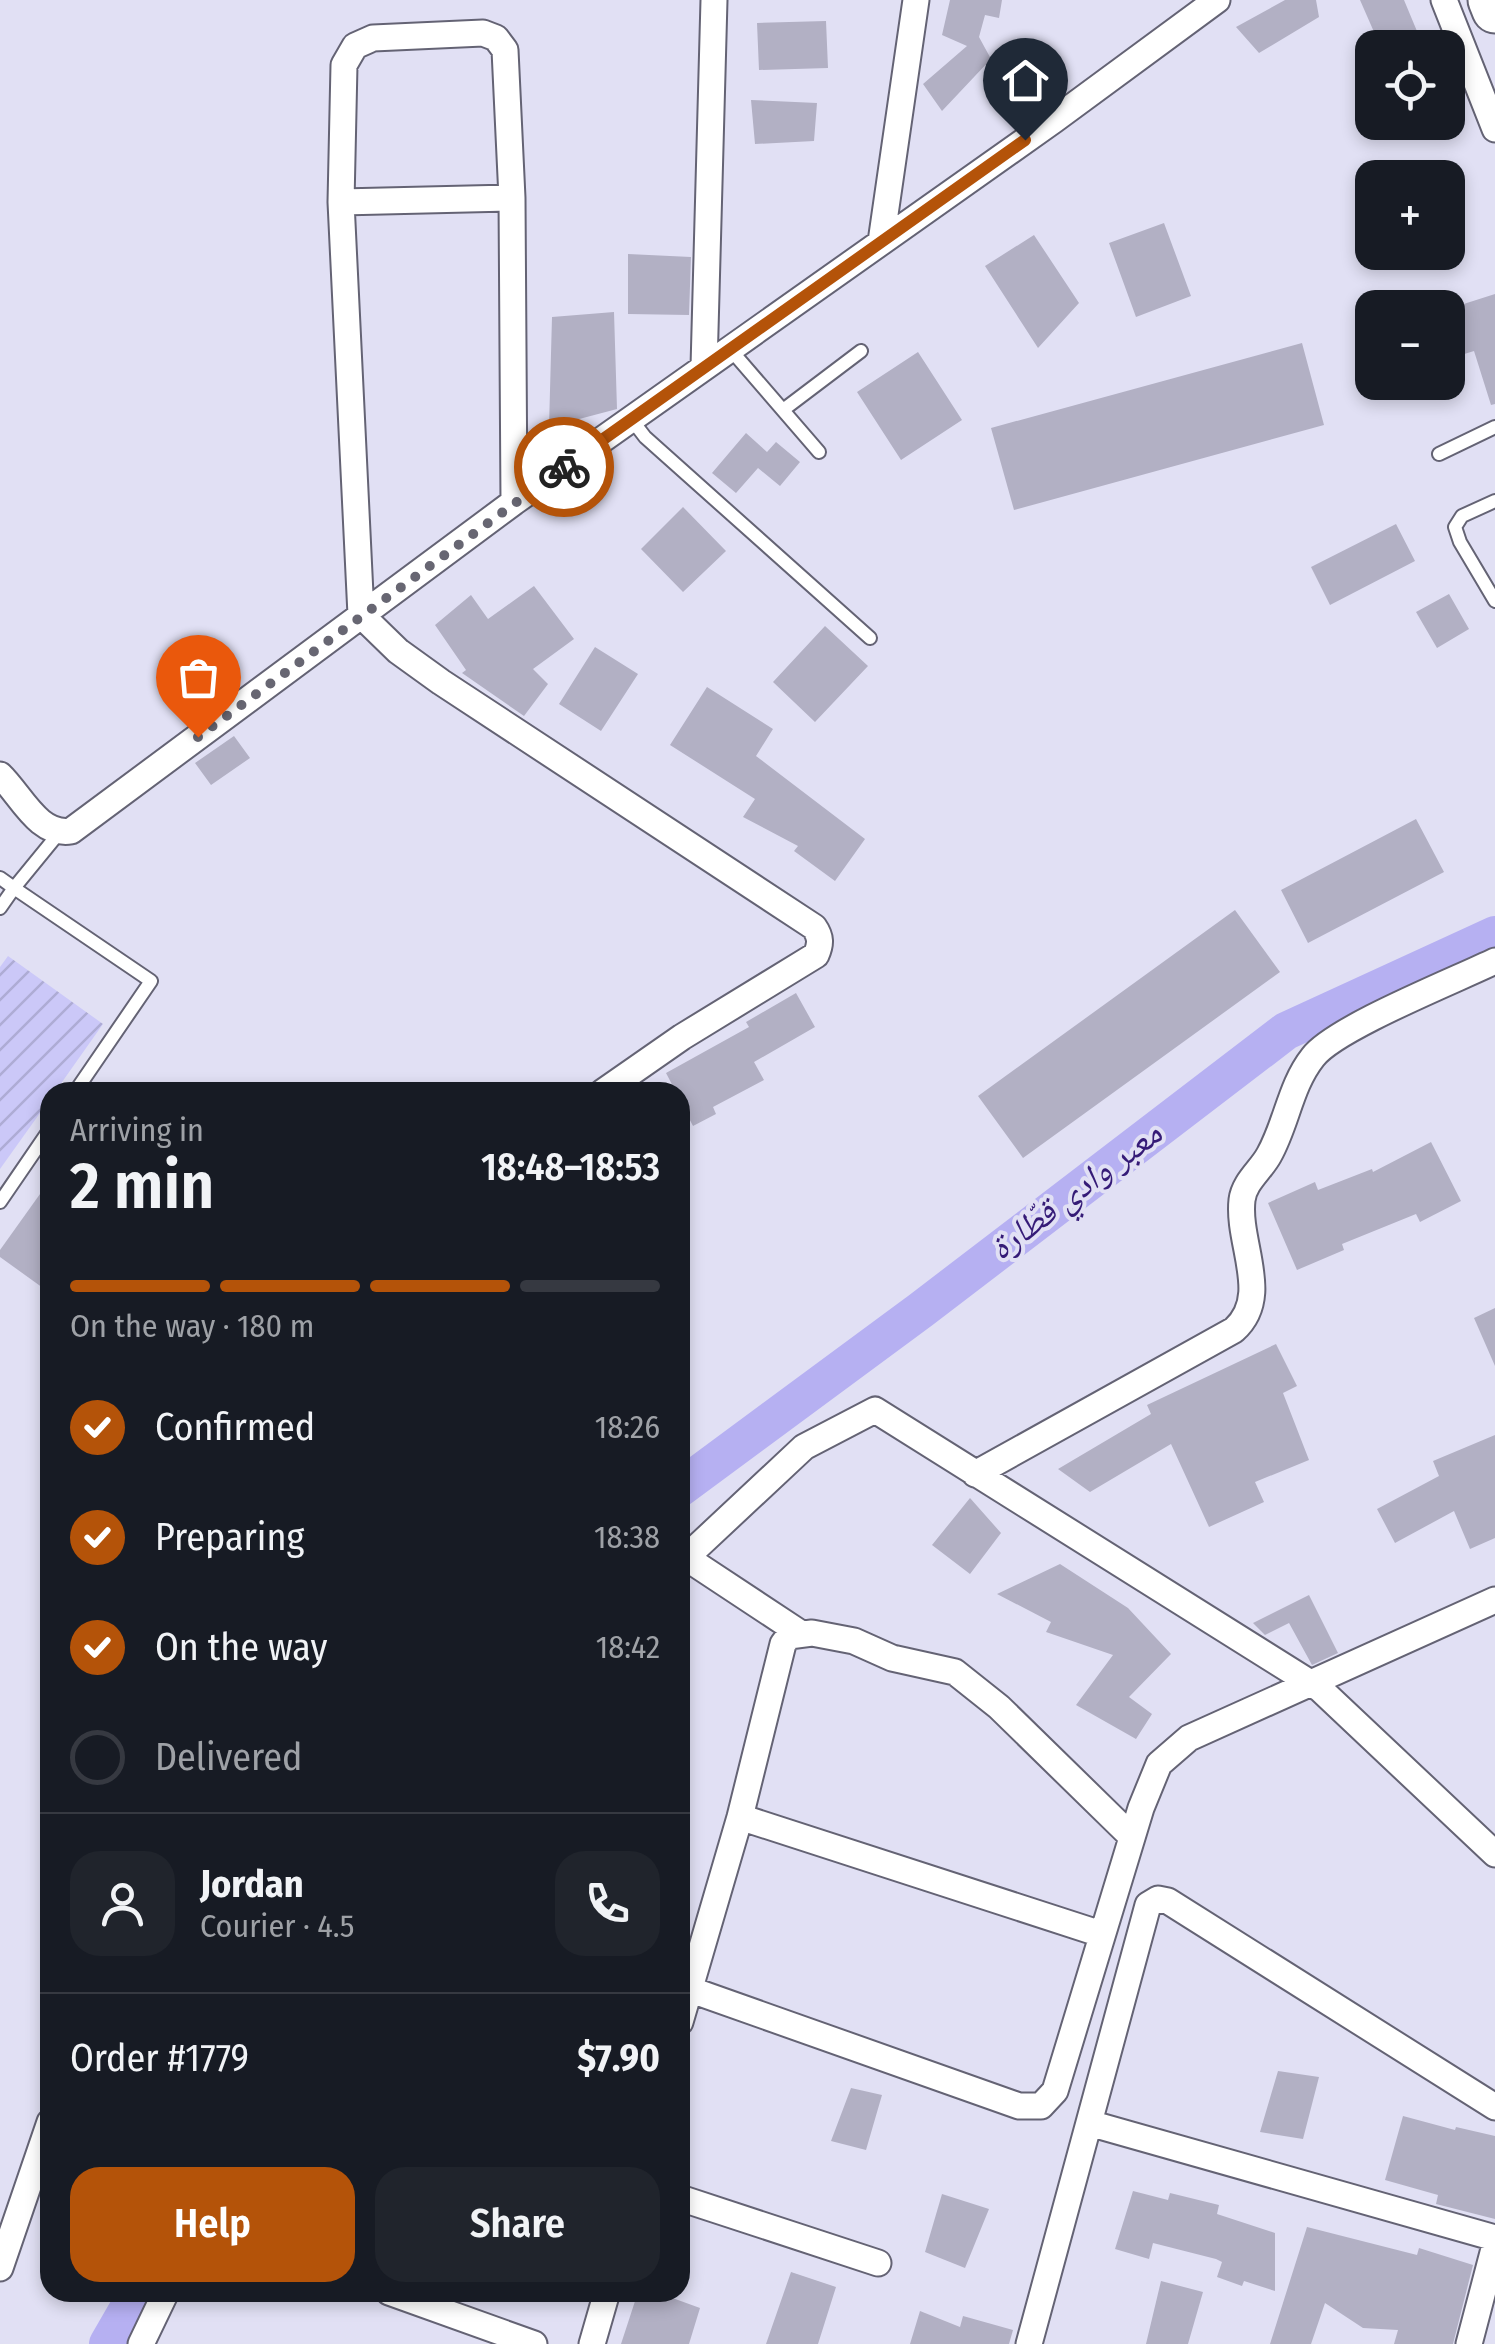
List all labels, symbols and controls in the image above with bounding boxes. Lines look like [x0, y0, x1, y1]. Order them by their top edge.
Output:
map controls [1355, 30, 1465, 400]
button: locate [1355, 30, 1465, 140]
pin [983, 38, 1068, 141]
icon: home [998, 53, 1053, 108]
button: + [1355, 160, 1465, 270]
button: − [1355, 290, 1465, 400]
courier [514, 417, 614, 517]
icon: bike [537, 440, 592, 495]
pin [156, 635, 241, 738]
icon: bag [171, 650, 226, 705]
text: Arriving in [70, 1111, 204, 1149]
water label: معبر وادي قطّارة [980, 1111, 1174, 1274]
text: 18:48–18:53 [481, 1144, 660, 1190]
text: 2 min [70, 1147, 214, 1225]
text: On the way · 180 m [70, 1307, 314, 1345]
icon: check [70, 1400, 125, 1455]
text: Confirmed [155, 1404, 315, 1450]
text: 18:26 [595, 1408, 660, 1446]
icon: check [70, 1510, 125, 1565]
text: Preparing [155, 1514, 304, 1560]
text: 18:38 [594, 1518, 660, 1556]
icon: check [70, 1620, 125, 1675]
text: On the way [155, 1624, 327, 1670]
text: 18:42 [596, 1628, 660, 1666]
text: Delivered [155, 1734, 302, 1780]
button: person [70, 1851, 175, 1956]
button: phone [555, 1851, 660, 1956]
text: Jordan [200, 1861, 304, 1907]
text: Courier · 4.5 [200, 1907, 355, 1945]
text: Order #1779 [70, 2035, 249, 2081]
text: $7.90 [577, 2035, 660, 2081]
button: Help [70, 2167, 355, 2282]
button: Share [375, 2167, 660, 2282]

